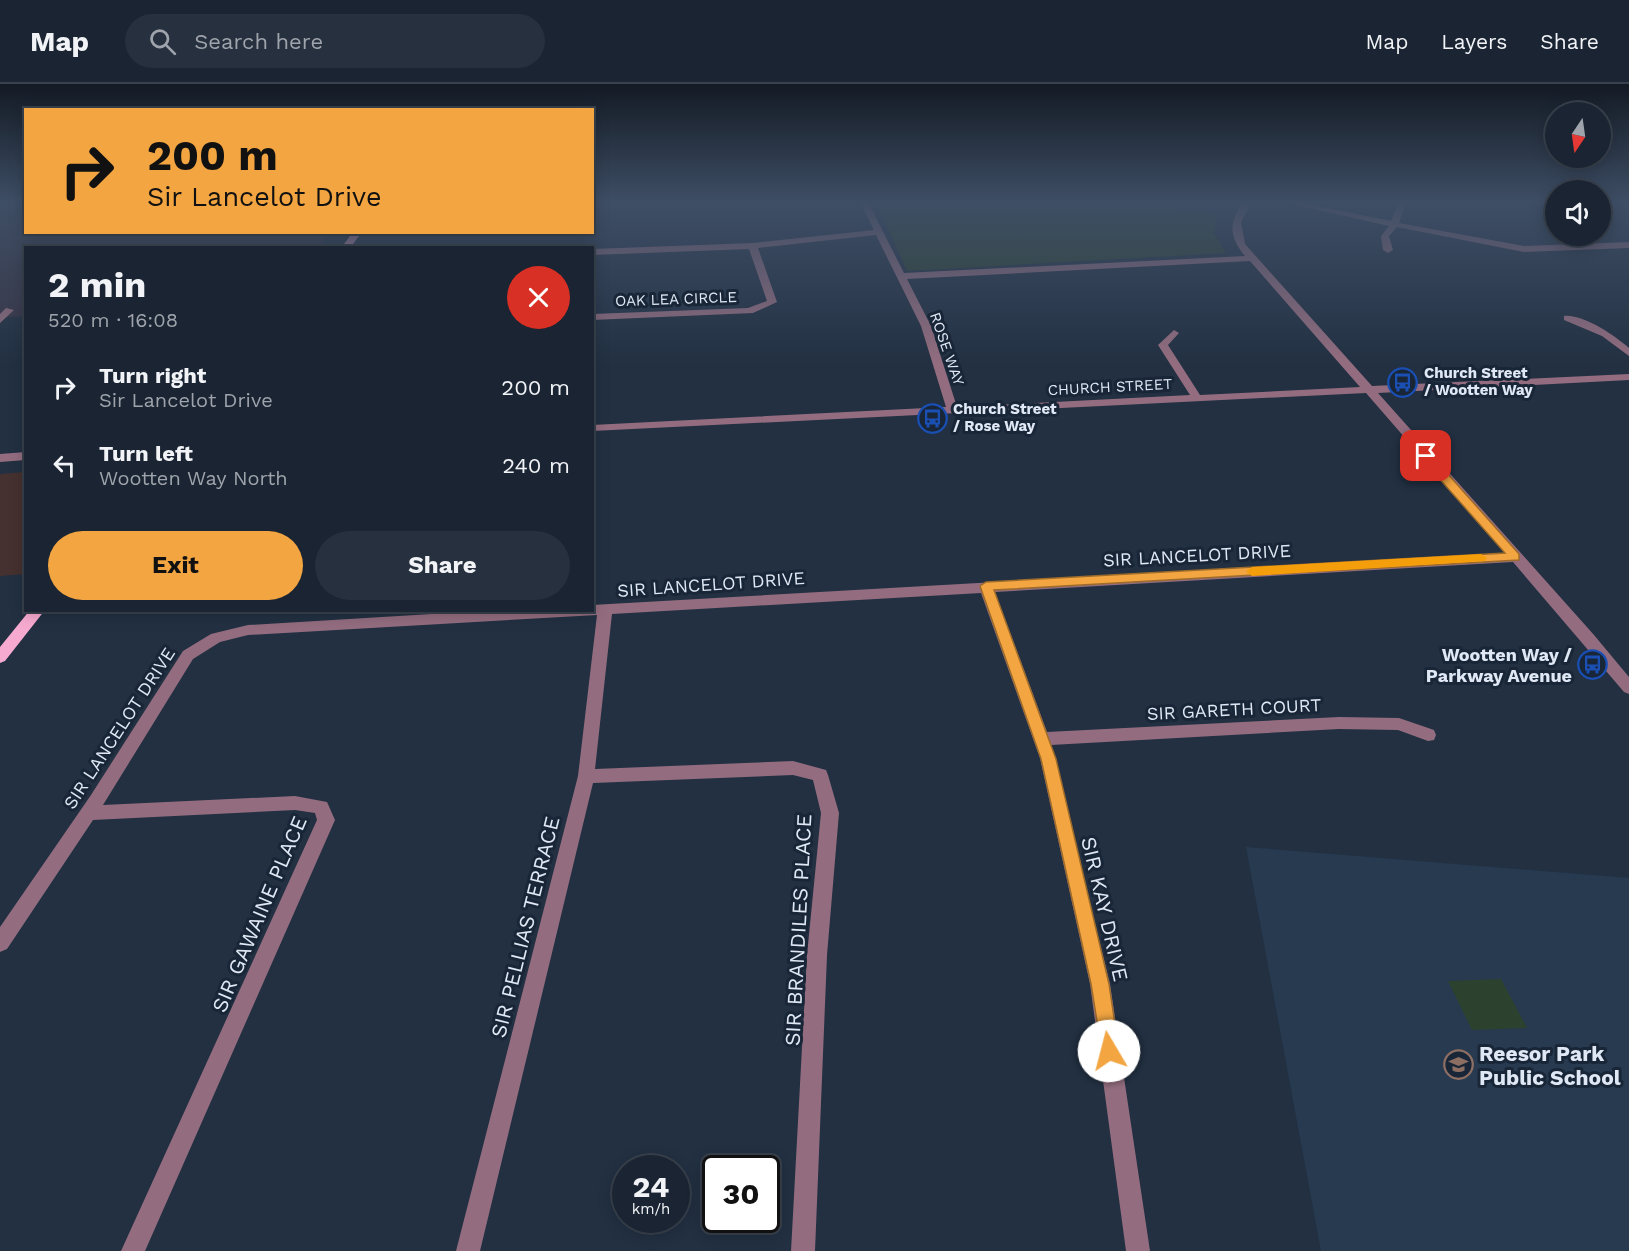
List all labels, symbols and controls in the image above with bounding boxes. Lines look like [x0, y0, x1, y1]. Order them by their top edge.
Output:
search box [125, 14, 545, 68]
text: Map [30, 25, 89, 58]
icon: search [146, 25, 179, 58]
text: Search here [194, 29, 323, 54]
text: Map [1365, 29, 1408, 54]
text: Layers [1441, 29, 1507, 54]
text: Share [1540, 29, 1599, 54]
north arrow [1545, 102, 1611, 168]
map controls [1545, 102, 1611, 246]
text: 200 m [147, 131, 278, 180]
icon: right [48, 132, 126, 210]
button: sound [1545, 180, 1611, 246]
text: Sir Lancelot Drive [147, 181, 382, 213]
text: 2 min [48, 264, 146, 306]
button: close [507, 266, 570, 329]
street label: OAK LEA CIRCLE [615, 288, 737, 310]
text: 520 m · 16:08 [48, 308, 178, 332]
street label: ROSE WAY [926, 310, 968, 388]
text: Turn right [99, 363, 206, 388]
place label: Church Street / Wootten Way [1424, 364, 1533, 399]
bus stop icon: Church Street / Wootten Way [1387, 366, 1419, 398]
icon: right [48, 371, 81, 404]
text: 200 m [501, 375, 570, 400]
street label: CHURCH STREET [1047, 375, 1173, 399]
text: Sir Lancelot Drive [99, 388, 273, 412]
place label: Church Street / Rose Way [953, 400, 1057, 435]
bus stop icon: Church Street / Rose Way [916, 402, 948, 434]
pin [1400, 430, 1451, 481]
icon: arrive [1409, 439, 1442, 472]
text: Turn left [99, 441, 193, 466]
icon: left [48, 449, 81, 482]
text: 240 m [502, 453, 570, 478]
text: Wootten Way North [99, 466, 288, 490]
button: Exit [48, 531, 303, 600]
button: Share [315, 531, 570, 600]
street label: SIR LANCELOT DRIVE [1103, 540, 1291, 570]
street label: SIR LANCELOT DRIVE [616, 567, 806, 601]
street label: SIR LANCELOT DRIVE [59, 643, 179, 813]
place label: Wootten Way / Parkway Avenue [1426, 644, 1573, 686]
bus stop icon: Wootten Way / Parkway Avenue [1577, 648, 1609, 680]
street label: SIR GARETH COURT [1146, 694, 1322, 724]
street label: SIR GAWAINE PLACE [206, 812, 312, 1016]
street label: SIR BRANDILES PLACE [779, 813, 817, 1047]
street label: SIR PELLIAS TERRACE [485, 814, 565, 1040]
street label: SIR KAY DRIVE [1076, 834, 1134, 984]
position arrow [1077, 1019, 1141, 1083]
place label: Reesor Park Public School [1479, 1041, 1621, 1090]
school or university icon: Reesor Park Public School [1442, 1049, 1474, 1081]
speed limit sign: 30 [702, 1155, 780, 1233]
text: 24 [633, 1169, 669, 1204]
text: km/h [632, 1200, 670, 1218]

